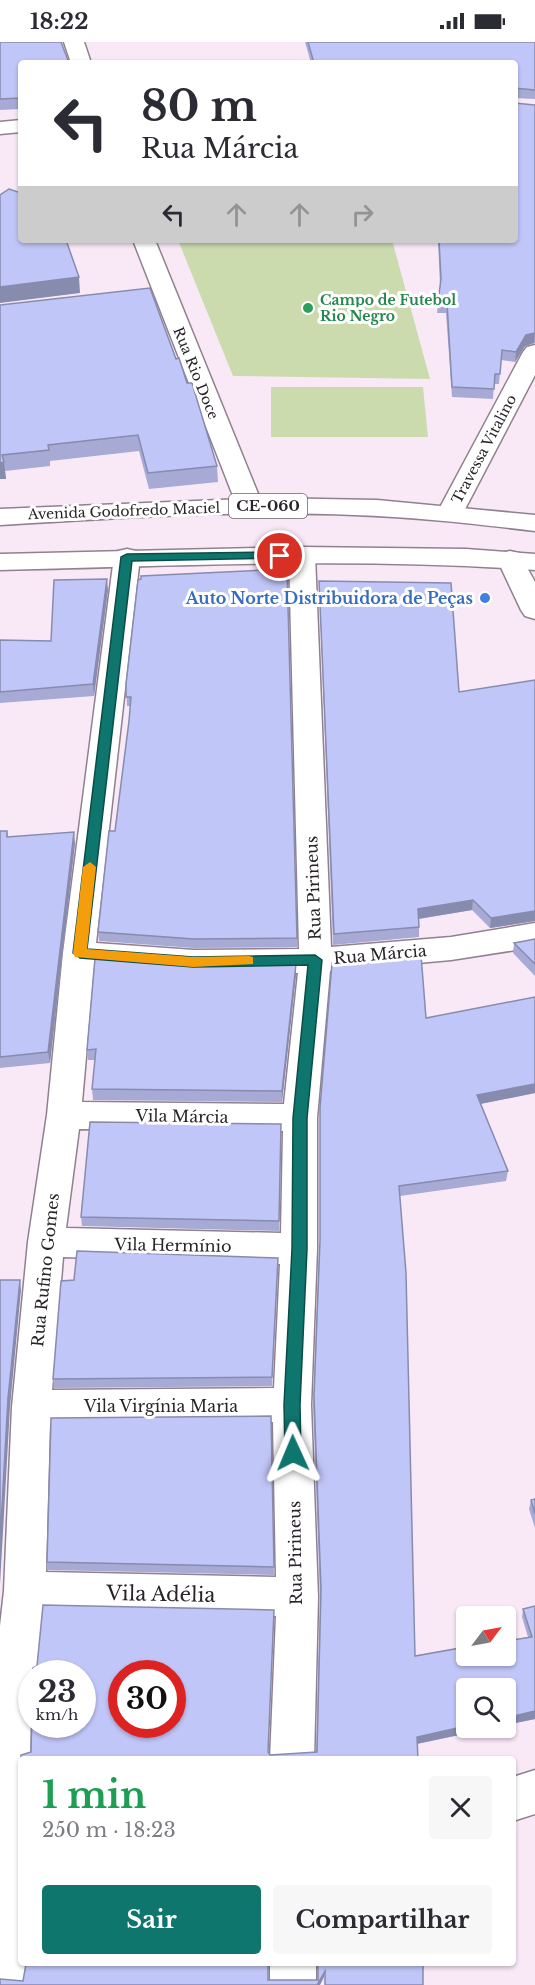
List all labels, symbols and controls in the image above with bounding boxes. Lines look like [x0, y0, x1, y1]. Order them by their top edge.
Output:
text: 18:22 [30, 8, 88, 35]
text: 80 m [141, 80, 257, 132]
icon: left [42, 84, 120, 162]
text: Rua Márcia [141, 132, 298, 165]
icon: left [157, 198, 190, 231]
icon: ahead [220, 198, 253, 231]
icon: ahead [283, 198, 316, 231]
icon: right [346, 198, 379, 231]
place label: Campo de Futebol Rio Negro [320, 291, 456, 325]
marker: Campo de Futebol Rio Negro [301, 301, 315, 315]
street label: Rua Rio Doce [169, 324, 223, 422]
street label: Travessa Vitalino [448, 391, 520, 507]
road number: CE-060 [229, 494, 307, 518]
street label: Avenida Godofredo Maciel [26, 499, 221, 523]
pin [254, 530, 305, 581]
icon: arrive [263, 539, 296, 572]
place label: Auto Norte Distribuidora de Peças [185, 588, 473, 608]
marker: Auto Norte Distribuidora de Peças [478, 591, 492, 605]
street label: Rua Pirineus [301, 836, 325, 940]
street label: Rua Márcia [333, 940, 427, 968]
street label: Vila Márcia [134, 1105, 229, 1127]
street label: Rua Rufino Gomes [27, 1192, 63, 1348]
street label: Vila Hermínio [113, 1234, 232, 1256]
street label: Vila Virgínia Maria [83, 1396, 238, 1416]
position arrow [261, 1421, 325, 1485]
street label: Rua Pirineus [284, 1501, 306, 1605]
street label: Vila Adélia [105, 1581, 217, 1607]
north arrow [456, 1606, 516, 1666]
map controls [456, 1606, 516, 1738]
speed limit sign: 30 [108, 1660, 186, 1738]
text: 23 [38, 1673, 76, 1710]
button: search [456, 1678, 516, 1738]
text: km/h [36, 1705, 78, 1724]
text: 1 min [42, 1773, 146, 1818]
button: close [429, 1776, 492, 1839]
text: 250 m · 18:23 [42, 1818, 176, 1842]
button: Sair [42, 1885, 261, 1954]
button: Compartilhar [273, 1885, 492, 1954]

